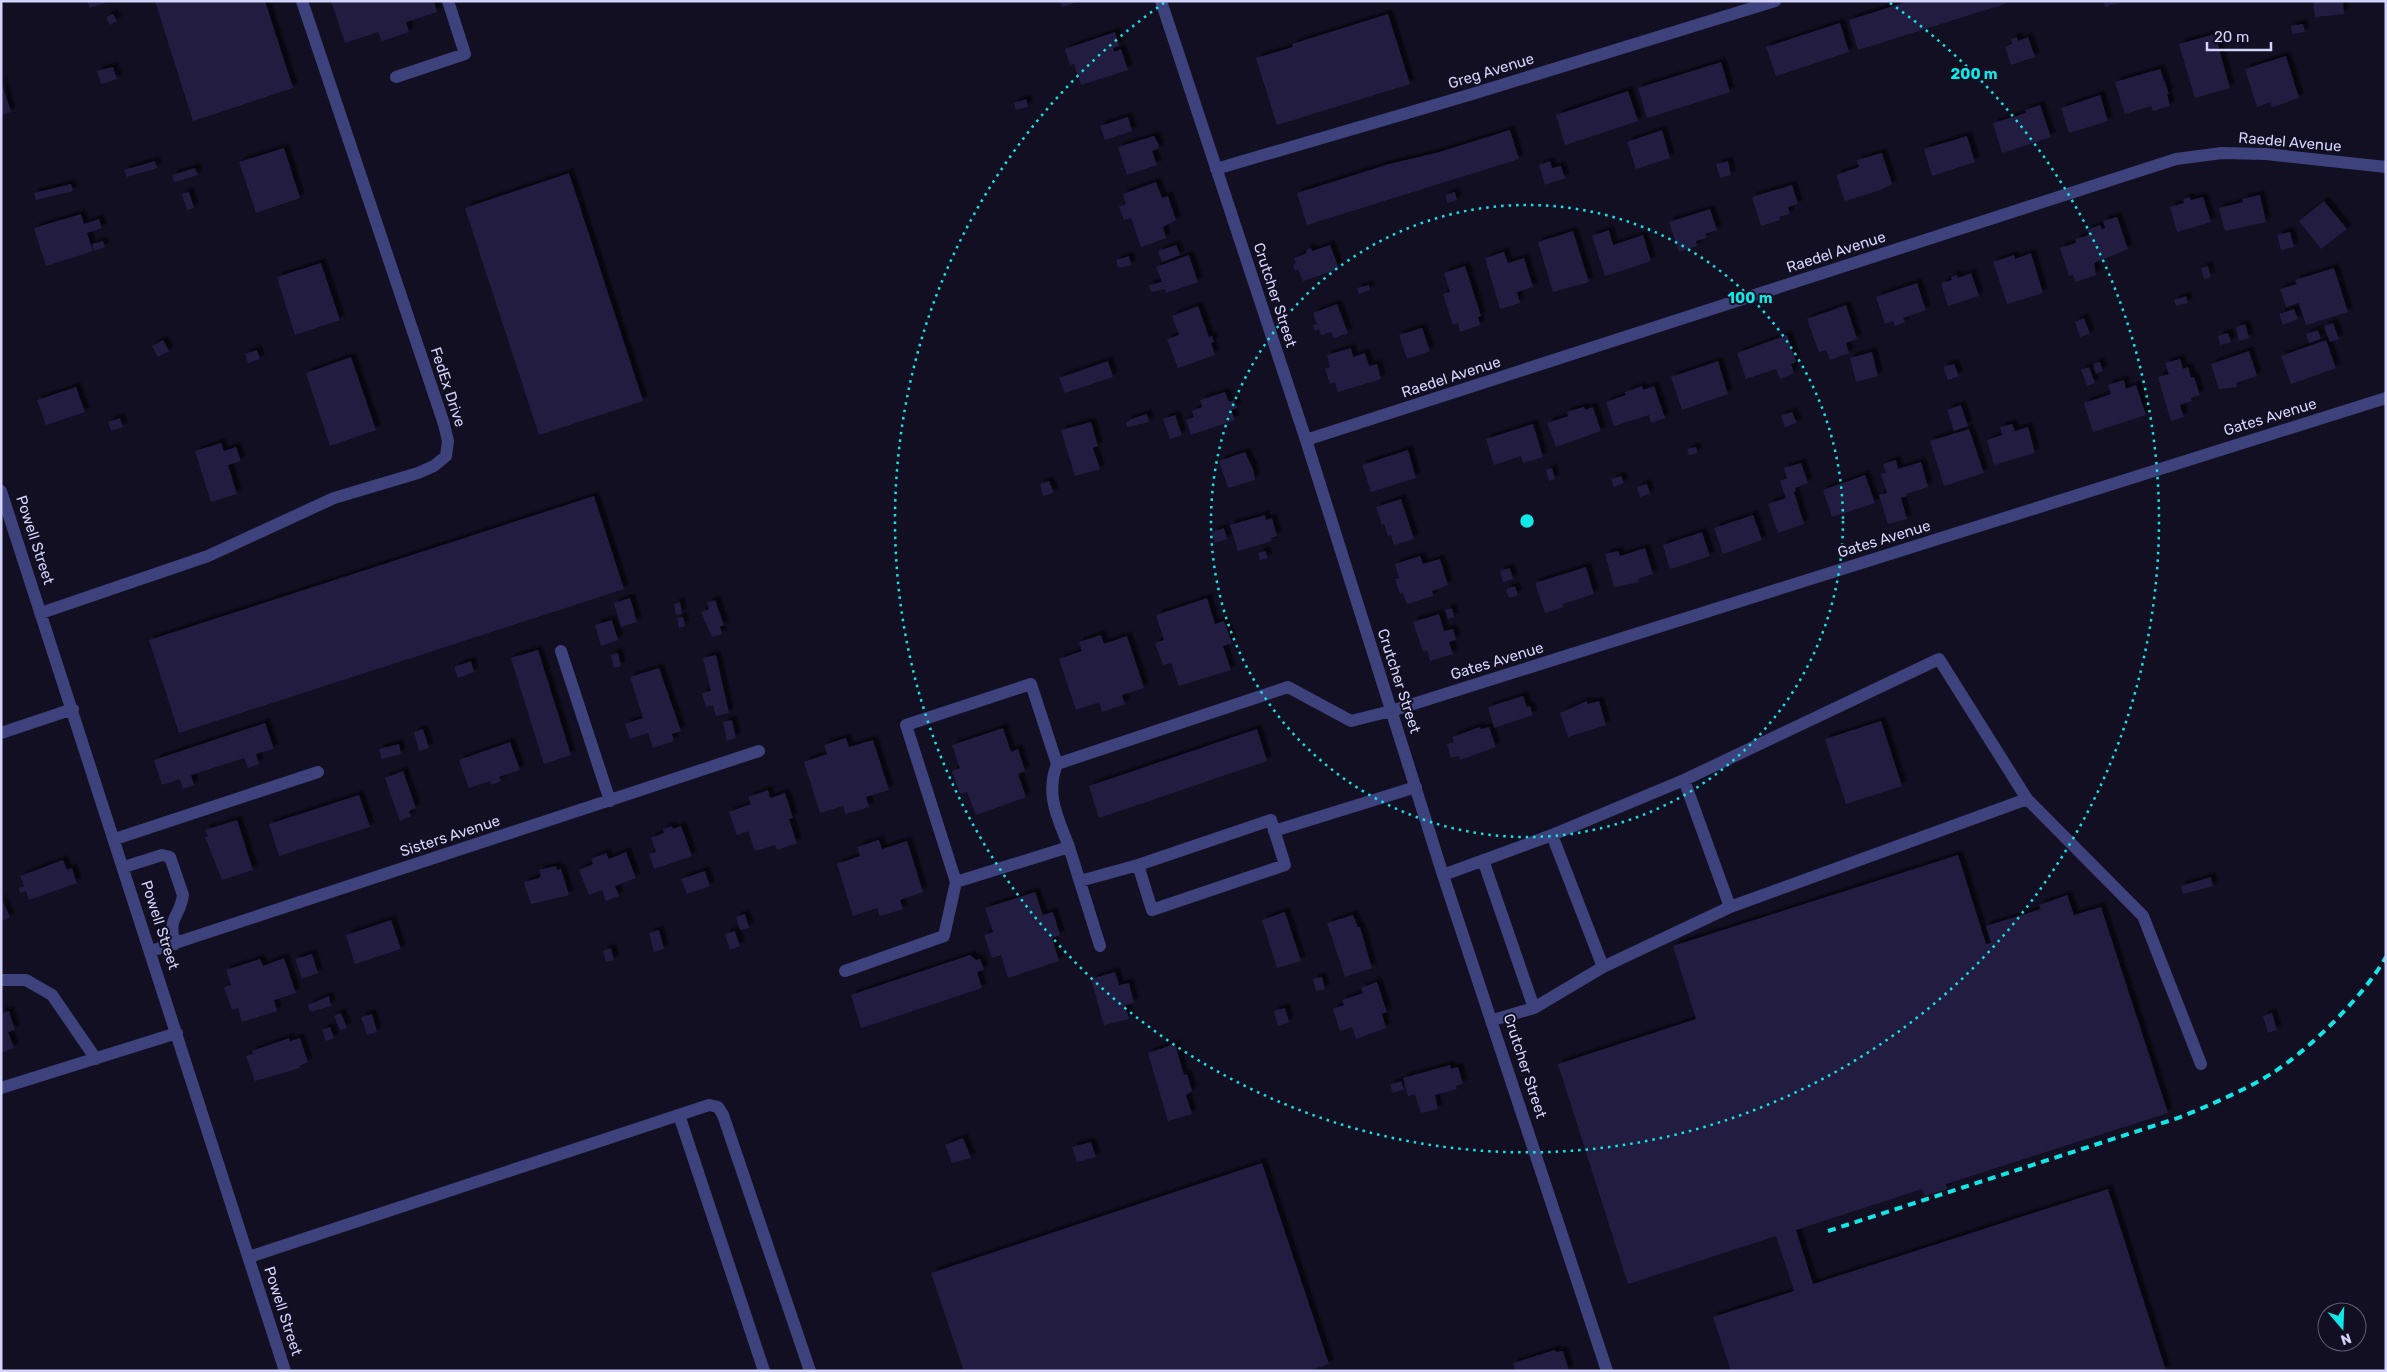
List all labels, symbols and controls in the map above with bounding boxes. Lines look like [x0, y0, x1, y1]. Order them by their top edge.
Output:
scale bar [2207, 20, 2271, 52]
text: 20 m [2214, 28, 2249, 46]
street label: Greg Avenue [1446, 49, 1536, 93]
text: 200 m [1950, 65, 1998, 83]
street label: Raedel Avenue [2238, 129, 2342, 155]
street label: Raedel Avenue [1784, 227, 1888, 277]
street label: Crutcher Street [1250, 240, 1300, 350]
text: 100 m [1728, 289, 1772, 307]
street label: FedEx Drive [427, 345, 469, 429]
street label: Raedel Avenue [1399, 352, 1503, 402]
street label: Gates Avenue [2221, 394, 2319, 440]
street label: Powell Street [12, 493, 58, 587]
centre of rings [1518, 512, 1536, 530]
street label: Gates Avenue [1835, 516, 1933, 562]
street label: Crutcher Street [1374, 626, 1424, 736]
street label: Gates Avenue [1448, 638, 1546, 684]
street label: Sisters Avenue [398, 811, 502, 861]
street label: Powell Street [137, 878, 183, 972]
street label: Crutcher Street [1500, 1011, 1550, 1121]
street label: Powell Street [260, 1264, 306, 1358]
north arrow [2317, 1302, 2367, 1352]
text: N [2339, 1329, 2354, 1348]

